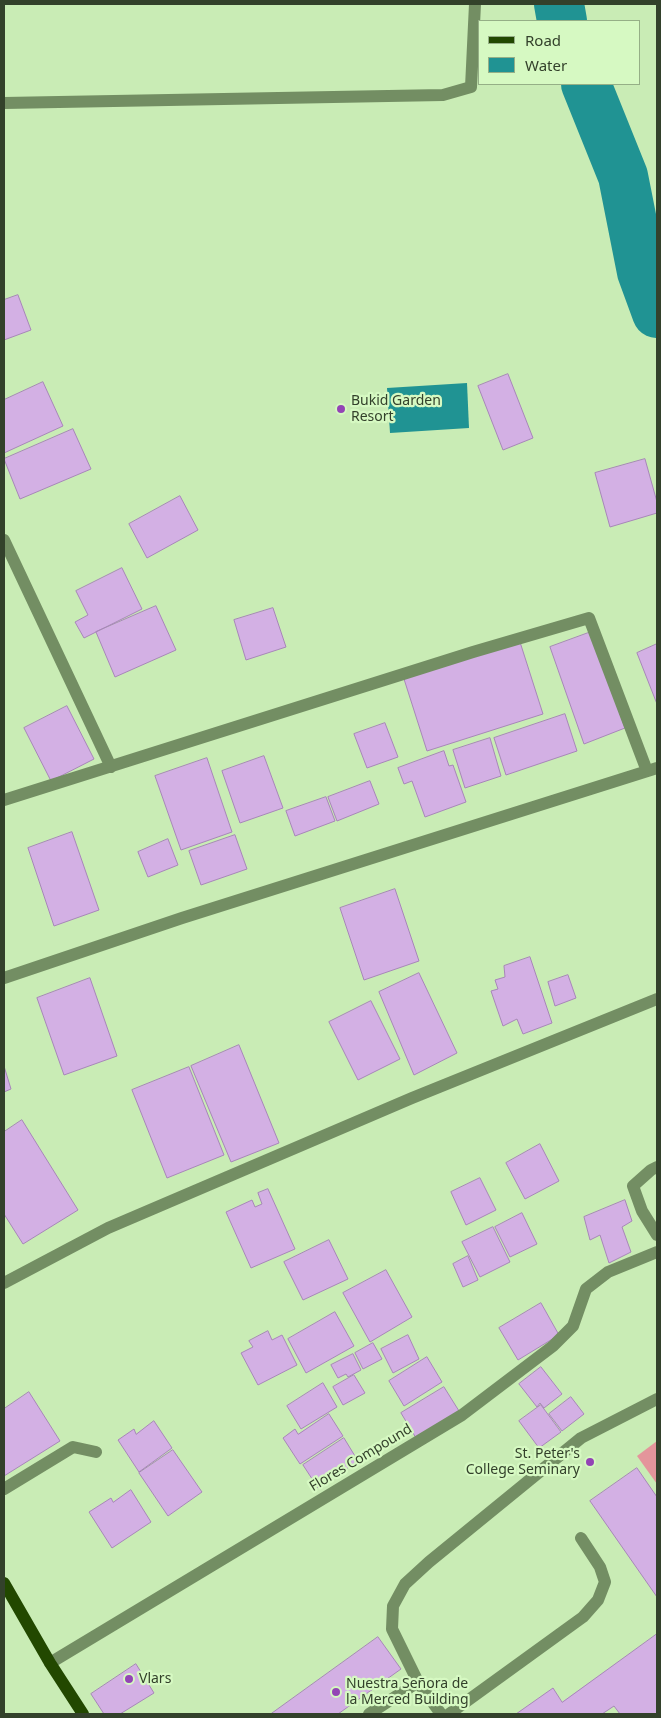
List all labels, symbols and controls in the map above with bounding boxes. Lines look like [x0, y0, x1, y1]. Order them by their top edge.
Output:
legend [478, 20, 641, 85]
text: Road [525, 30, 561, 50]
text: Water [525, 55, 567, 75]
place label: Bukid Garden Resort [351, 393, 441, 426]
marker: Bukid Garden Resort [335, 403, 347, 415]
street label: Flores Compound [307, 1421, 415, 1495]
place label: St. Peter's College Seminary [466, 1446, 580, 1478]
marker: St. Peter's College Seminary [584, 1456, 596, 1468]
place label: Vlars [139, 1671, 171, 1687]
marker: Vlars [123, 1673, 135, 1685]
place label: Nuestra Señora de la Merced Building [346, 1676, 469, 1708]
marker: Nuestra Señora de la Merced Building [330, 1686, 342, 1698]

